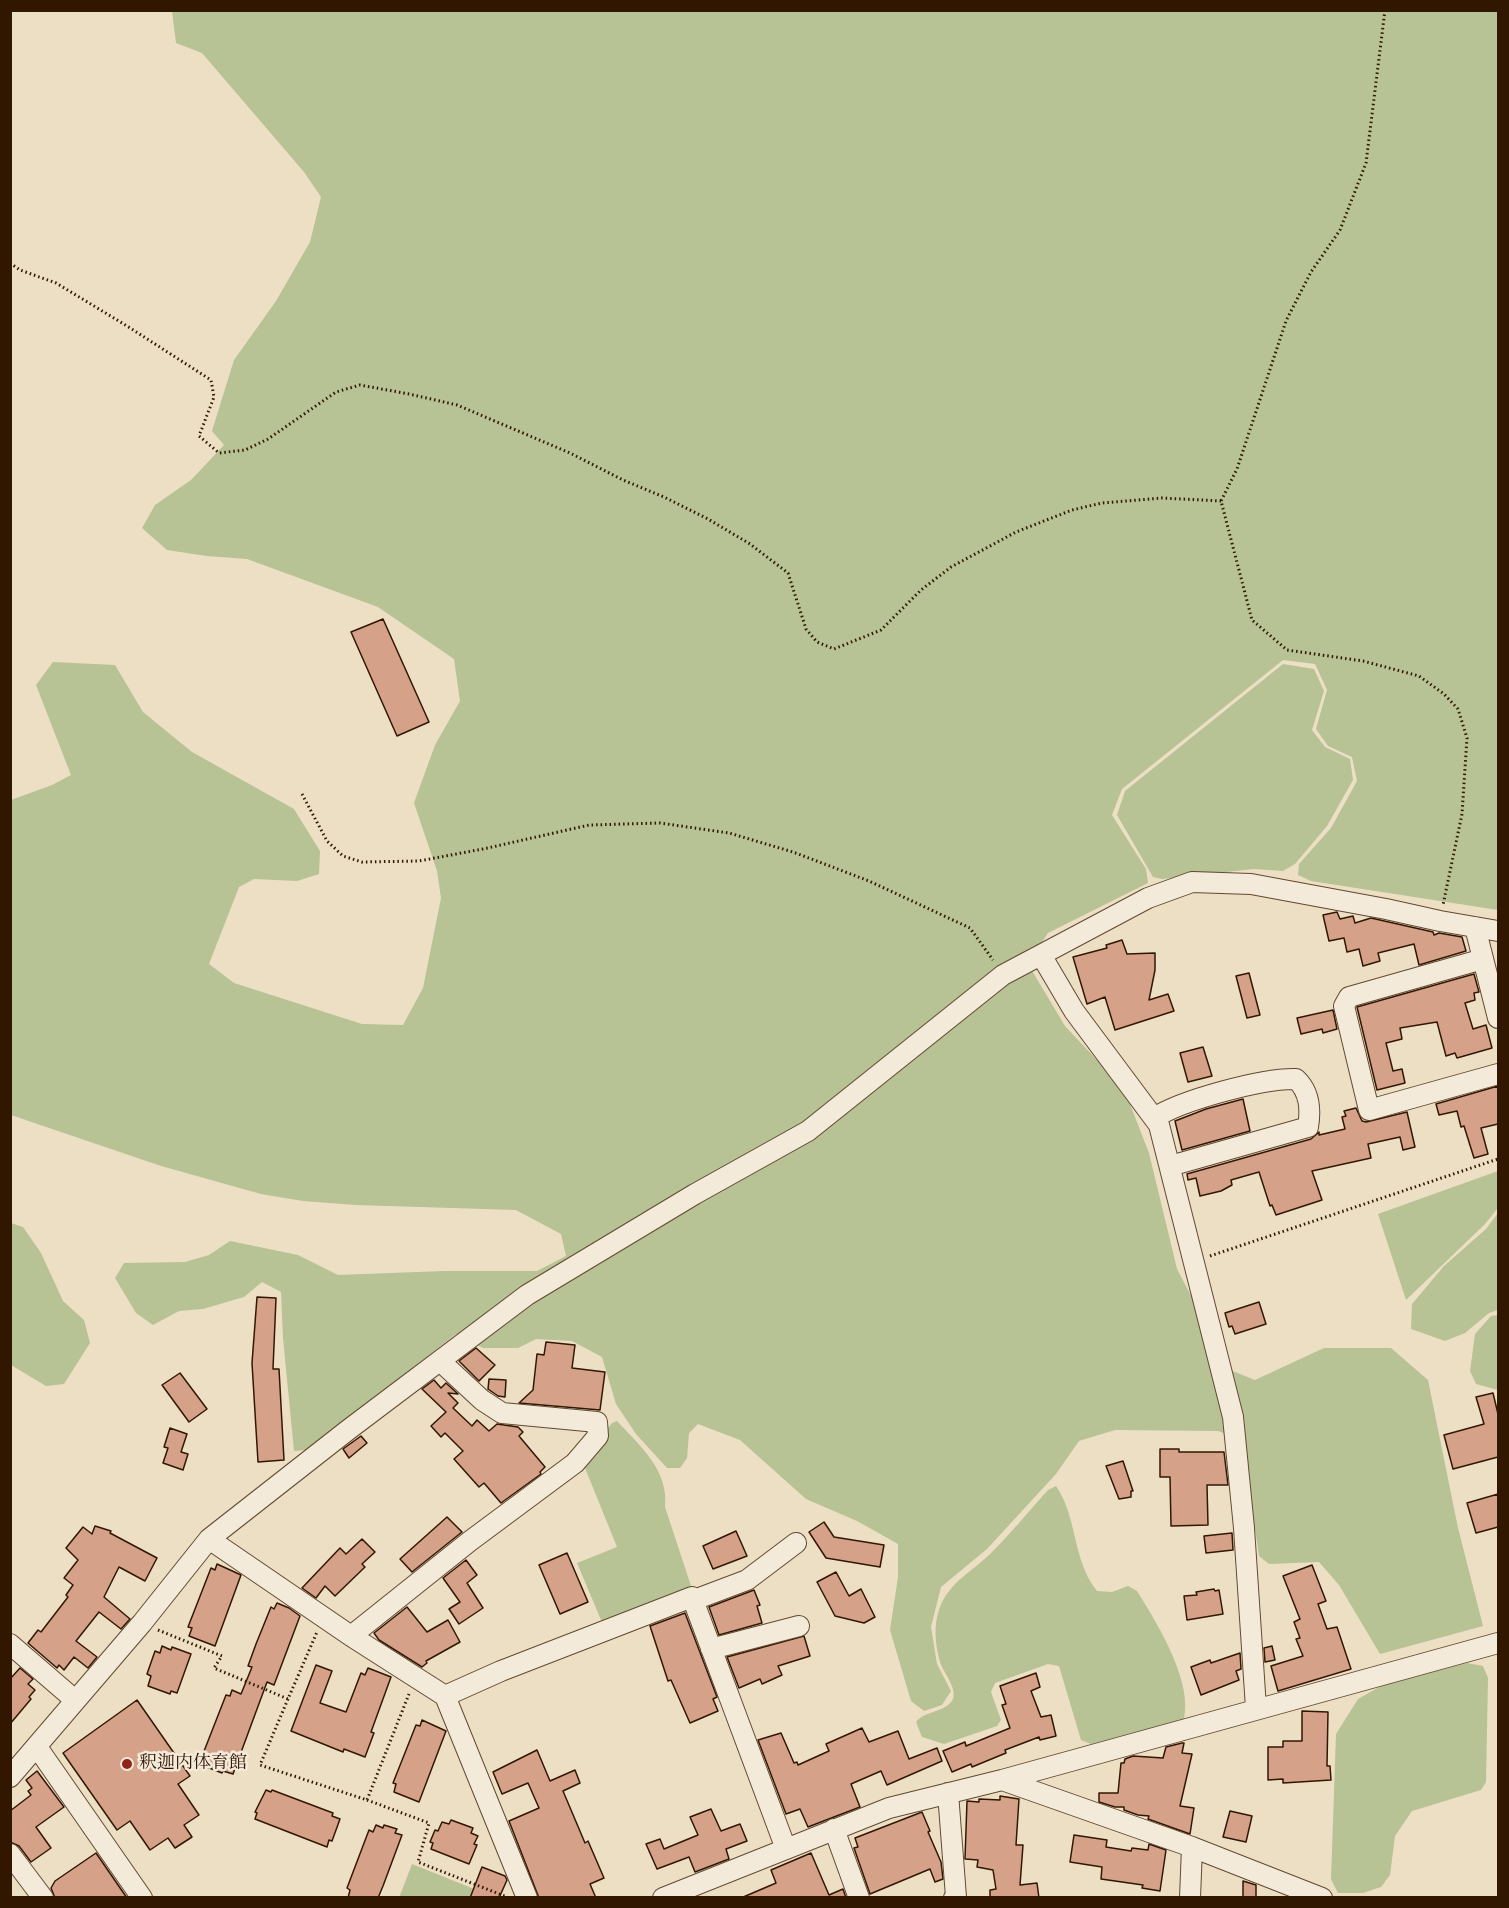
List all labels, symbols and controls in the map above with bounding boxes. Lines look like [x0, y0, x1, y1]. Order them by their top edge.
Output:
place label: 釈迦内体育館 [139, 1753, 247, 1775]
marker: 釈迦内体育館 [120, 1757, 134, 1771]

